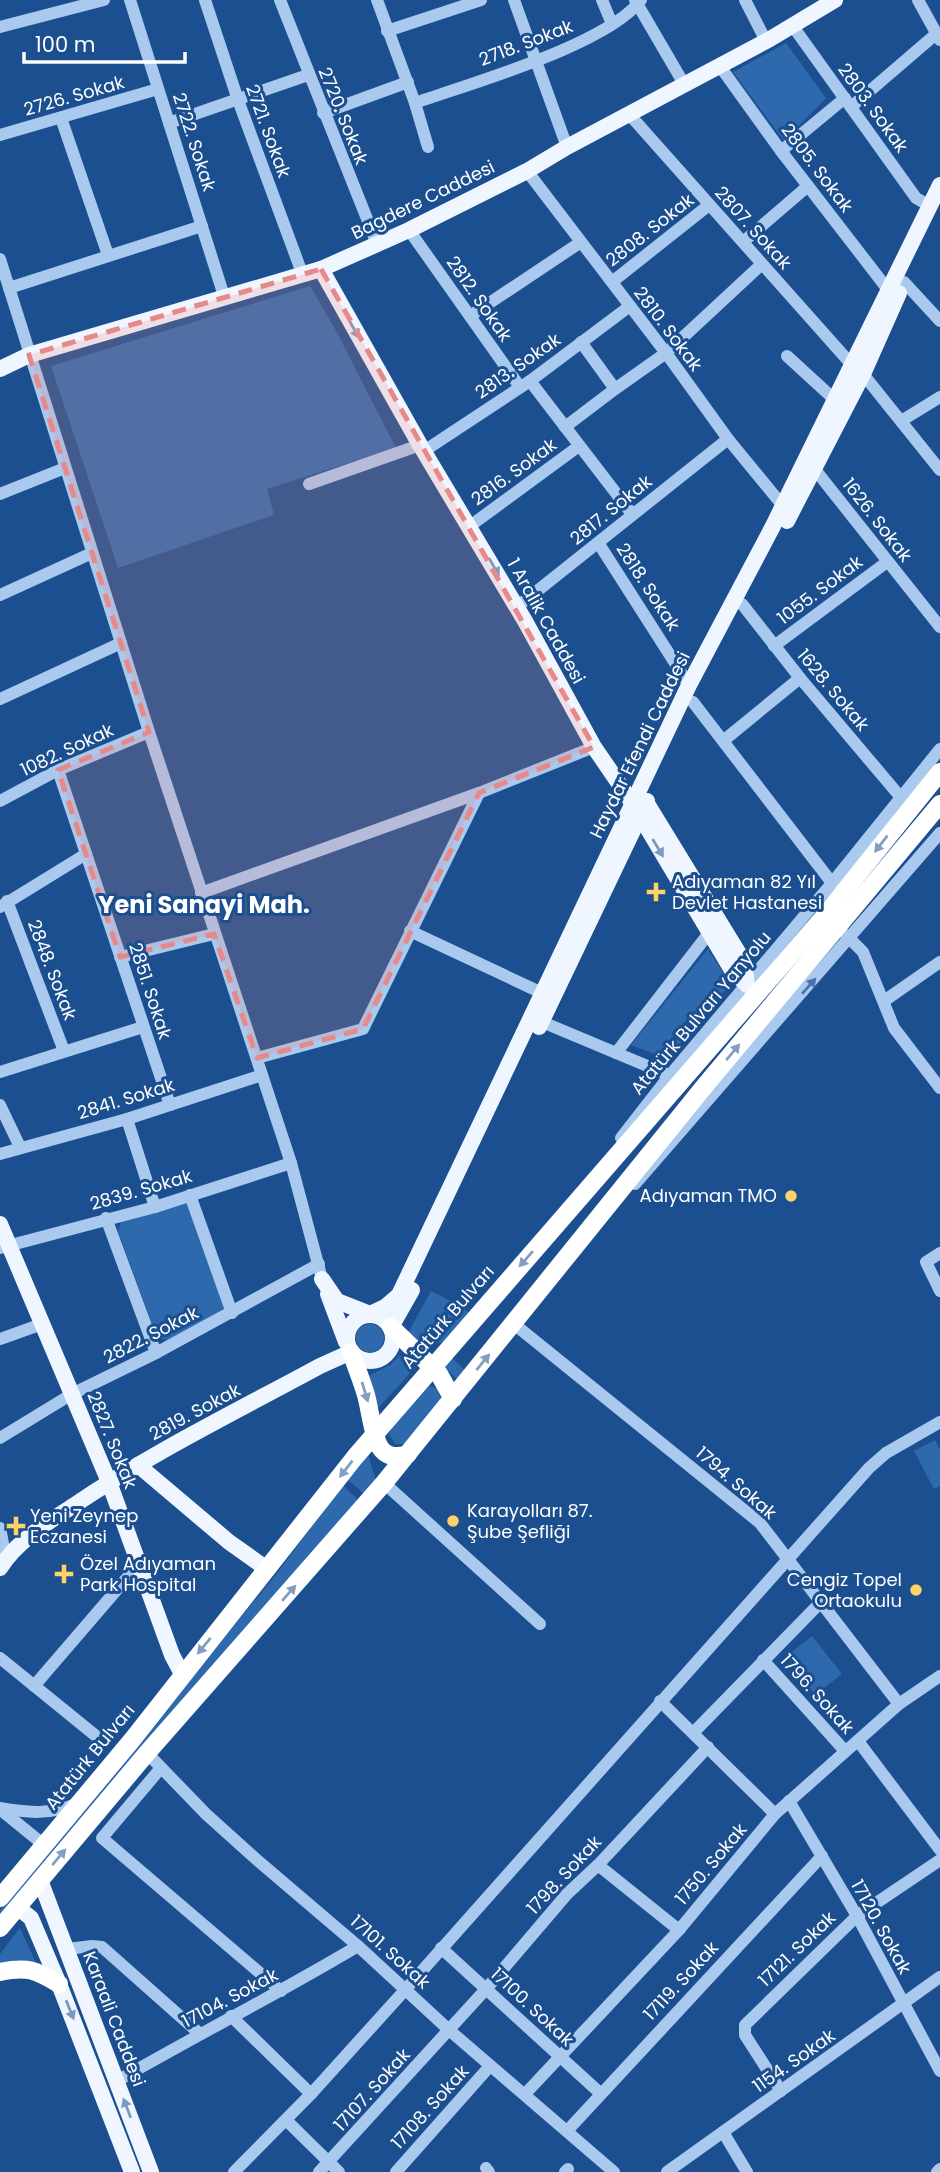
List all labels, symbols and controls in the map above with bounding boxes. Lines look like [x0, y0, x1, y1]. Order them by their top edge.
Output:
street label: 2718. Sokak [475, 13, 577, 72]
scale bar [24, 21, 186, 65]
text: 100 m [35, 30, 95, 59]
street label: 2803. Sokak [832, 58, 915, 158]
street label: 2720. Sokak [313, 63, 375, 169]
street label: 2726. Sokak [21, 69, 128, 122]
street label: 2721. Sokak [240, 81, 297, 182]
street label: 2722. Sokak [167, 89, 222, 195]
street label: 2805. Sokak [776, 118, 860, 218]
street label: Bagdere Caddesi [347, 154, 499, 245]
street label: 2807. Sokak [709, 181, 798, 275]
street label: 2808. Sokak [600, 187, 700, 272]
street label: 2812. Sokak [441, 251, 519, 347]
street label: 2810. Sokak [628, 281, 709, 377]
one-way arrow [348, 319, 360, 338]
street label: 2813. Sokak [470, 326, 566, 404]
street label: 2816. Sokak [466, 432, 562, 511]
street label: 2817. Sokak [564, 468, 657, 550]
street label: 1626. Sokak [837, 472, 919, 567]
street label: 2818. Sokak [611, 538, 687, 636]
street label: 1055. Sokak [772, 549, 868, 630]
street label: 1 Aralik Caddesi [502, 554, 591, 688]
one-way arrow [488, 558, 500, 577]
street label: 1628. Sokak [792, 643, 876, 737]
street label: Haydar Efendi Caddesi [583, 647, 696, 842]
street label: 1082. Sokak [16, 717, 118, 782]
one-way arrow [874, 835, 889, 853]
one-way arrow [651, 838, 664, 858]
place label: Adıyaman 82 Yıl Devlet Hastanesi [672, 869, 822, 915]
marker: Adıyaman 82 Yıl Devlet Hastanesi [646, 882, 666, 902]
district label: Yeni Sanayi Mah. [98, 888, 310, 921]
street label: 2848. Sokak [22, 916, 83, 1024]
street label: Atatürk Bulvarı Yanyolu [625, 925, 777, 1100]
street label: 2851. Sokak [123, 939, 178, 1043]
one-way arrow [801, 977, 817, 995]
one-way arrow [725, 1043, 741, 1061]
street label: 2841. Sokak [74, 1072, 178, 1125]
street label: 2839. Sokak [87, 1163, 195, 1216]
place label: Adıyaman TMO [640, 1183, 777, 1208]
marker: Adıyaman TMO [783, 1188, 799, 1204]
one-way arrow [518, 1250, 534, 1268]
street label: Atatürk Bulvarı [396, 1259, 500, 1374]
street label: 2822. Sokak [99, 1300, 203, 1369]
one-way arrow [475, 1354, 490, 1372]
street label: 2819. Sokak [145, 1377, 246, 1446]
one-way arrow [360, 1382, 370, 1403]
street label: 2827. Sokak [82, 1387, 144, 1493]
street label: 1794. Sokak [691, 1441, 783, 1525]
one-way arrow [339, 1460, 354, 1477]
place label: Karayolları 87. Şube Şefliği [467, 1498, 592, 1544]
place label: Yeni Zeynep Eczanesi [30, 1503, 138, 1549]
marker: Karayolları 87. Şube Şefliği [445, 1513, 461, 1529]
marker: Yeni Zeynep Eczanesi [8, 1518, 24, 1534]
place label: Özel Adıyaman Park Hospital [80, 1551, 216, 1597]
marker: Özel Adıyaman Park Hospital [54, 1564, 74, 1584]
place label: Cengiz Topel Ortaokulu [787, 1567, 902, 1613]
marker: Cengiz Topel Ortaokulu [908, 1582, 924, 1598]
one-way arrow [281, 1584, 297, 1602]
one-way arrow [197, 1638, 212, 1655]
street label: 1796. Sokak [775, 1648, 861, 1740]
street label: Atatürk Bulvarı [39, 1698, 140, 1815]
street label: 1750. Sokak [669, 1817, 753, 1910]
street label: 1798. Sokak [521, 1829, 607, 1920]
one-way arrow [51, 1848, 66, 1865]
street label: 17120. Sokak [845, 1875, 918, 1979]
street label: 17121. Sokak [752, 1905, 841, 1992]
street label: 17101. Sokak [345, 1909, 436, 1995]
street label: 17119. Sokak [637, 1935, 724, 2026]
street label: Karaali Caddesi [77, 1948, 152, 2090]
street label: 17104. Sokak [177, 1961, 283, 2033]
street label: 17100. Sokak [485, 1962, 580, 2052]
one-way arrow [64, 2000, 75, 2021]
street label: 1154. Sokak [747, 2023, 841, 2098]
street label: 17107. Sokak [328, 2042, 416, 2137]
street label: 17108. Sokak [385, 2059, 475, 2154]
one-way arrow [122, 2098, 133, 2119]

